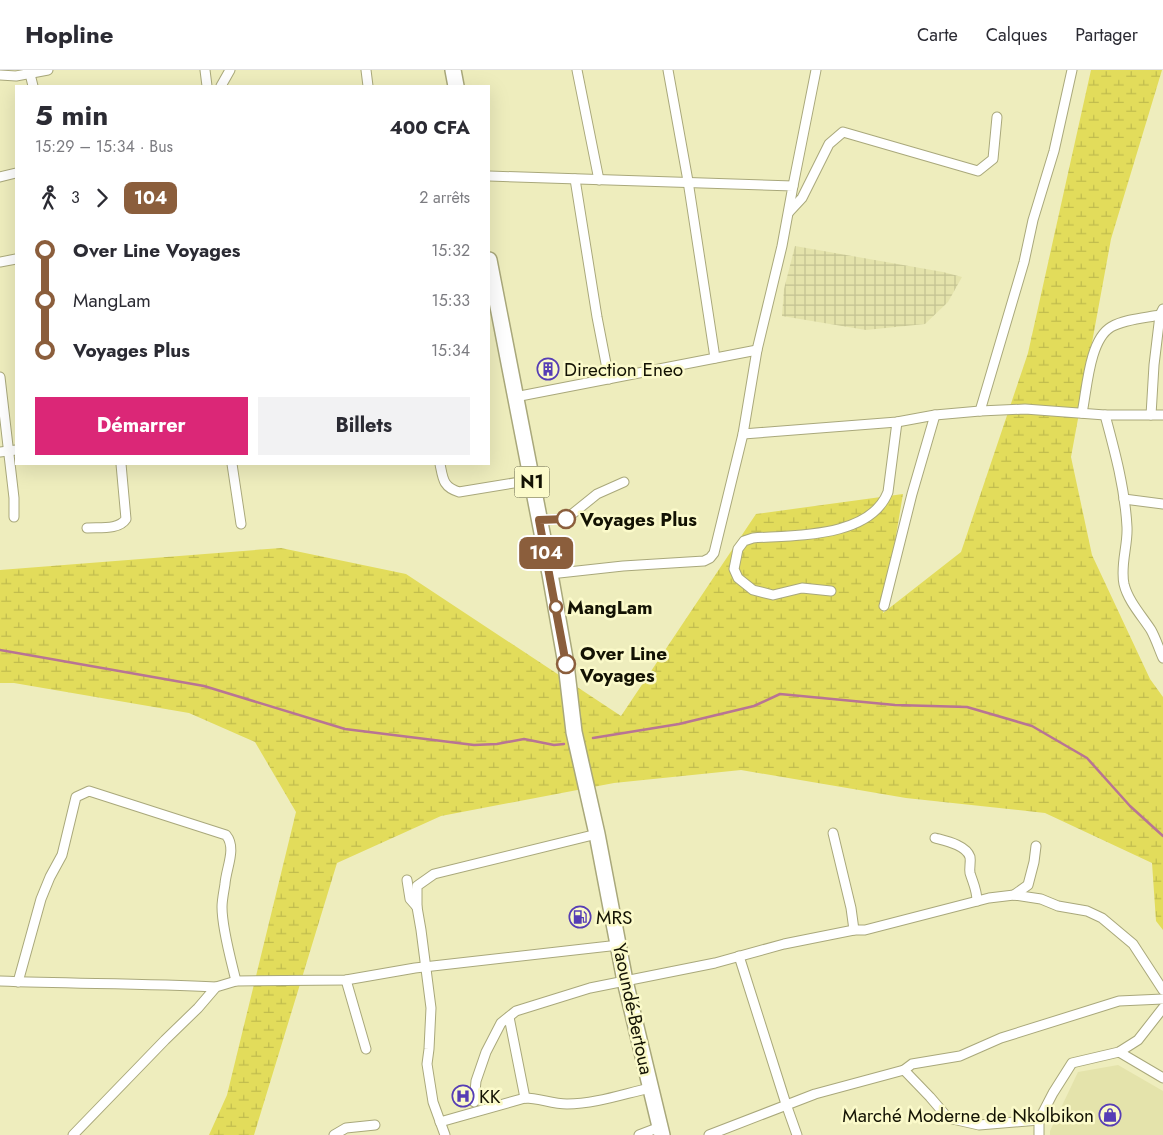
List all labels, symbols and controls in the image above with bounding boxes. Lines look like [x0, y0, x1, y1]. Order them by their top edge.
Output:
text: Hopline [25, 17, 114, 52]
text: Carte [917, 22, 958, 48]
text: Calques [986, 22, 1047, 48]
text: Partager [1075, 22, 1138, 48]
text: 5 min [35, 95, 108, 136]
text: 400 CFA [389, 114, 470, 141]
text: 15:29 – 15:34 · Bus [35, 135, 173, 158]
icon: walk [35, 184, 63, 212]
icon: forward [88, 184, 116, 212]
text: 104 [134, 185, 167, 211]
text: 3 [71, 186, 80, 209]
text: 2 arrêts [419, 186, 470, 209]
text: Over Line Voyages [73, 237, 240, 264]
text: 15:32 [431, 239, 470, 262]
text: MangLam [73, 287, 151, 314]
text: 15:33 [432, 289, 470, 312]
text: Voyages Plus [73, 337, 190, 364]
text: 15:34 [431, 339, 470, 362]
place label: Direction Eneo [564, 356, 683, 383]
building icon: Direction Eneo [536, 357, 560, 381]
button: Démarrer [35, 397, 248, 455]
button: Billets [258, 397, 470, 455]
road number: N1 [514, 467, 550, 498]
place label: Voyages Plus [579, 506, 697, 533]
marker: Voyages Plus [556, 509, 576, 529]
line badge: 104 [517, 537, 575, 569]
text: 104 [529, 540, 563, 566]
place label: MangLam [567, 594, 653, 621]
marker: MangLam [549, 600, 563, 614]
place label: Over Line Voyages [579, 640, 667, 689]
marker: Over Line Voyages [556, 654, 576, 674]
place label: MRS [596, 904, 632, 931]
fuel station icon: MRS [568, 905, 592, 929]
street label: Yaoundé-Bertoua [606, 941, 660, 1077]
place label: KK [479, 1083, 501, 1110]
hospital icon: KK [451, 1084, 475, 1108]
place label: Marché Moderne de Nkolbikon [842, 1102, 1094, 1129]
shop icon: Marché Moderne de Nkolbikon [1098, 1103, 1122, 1127]

